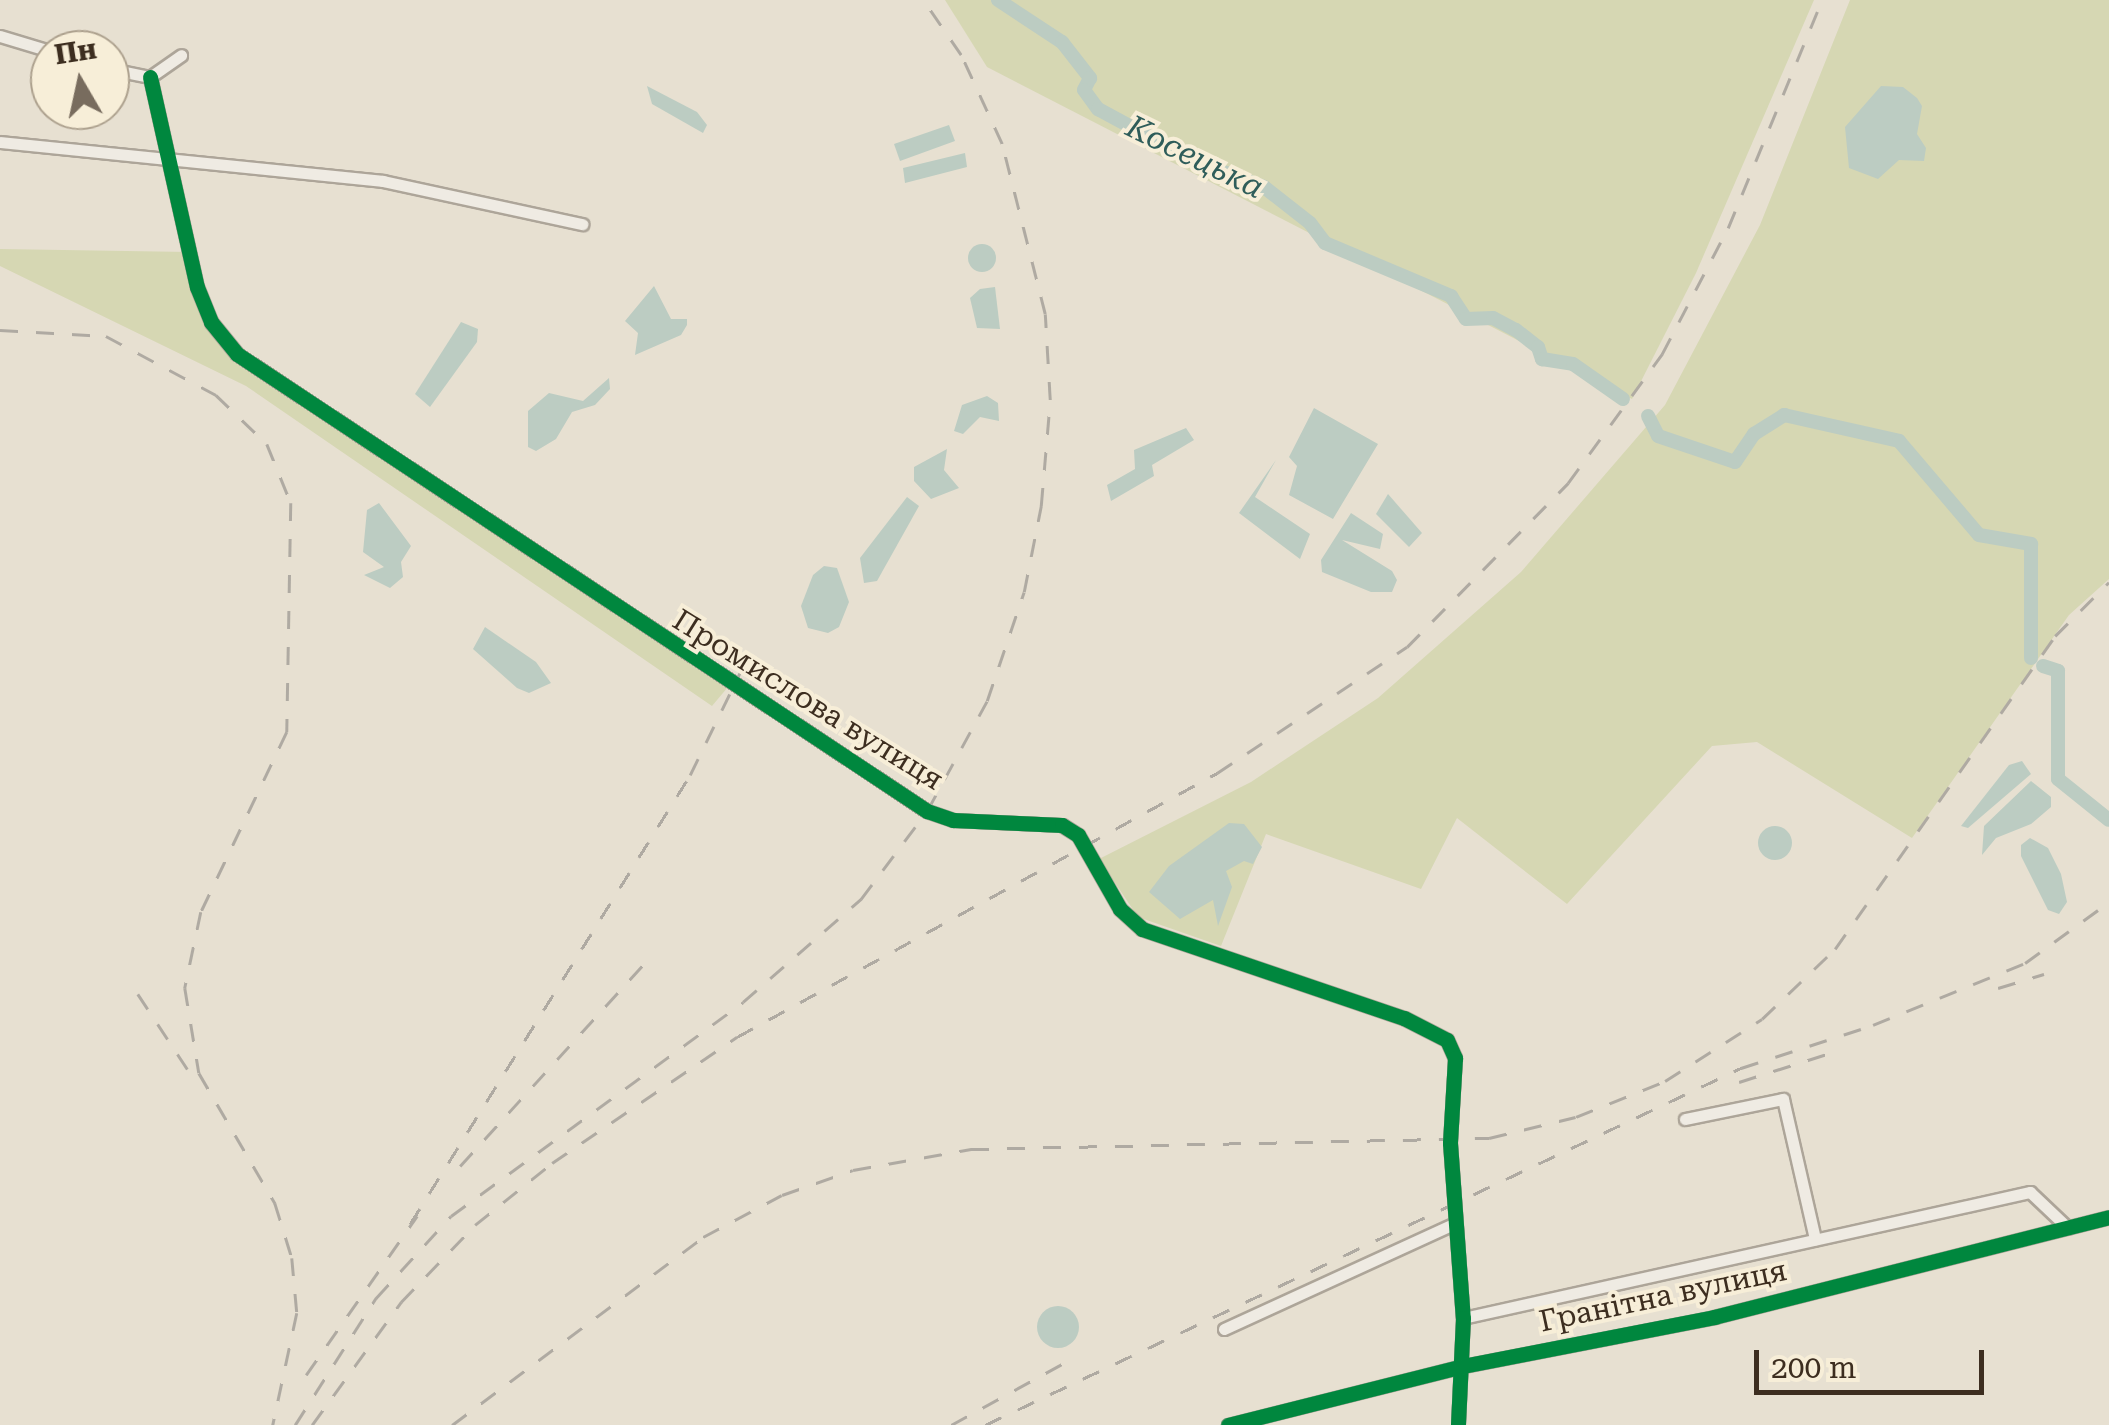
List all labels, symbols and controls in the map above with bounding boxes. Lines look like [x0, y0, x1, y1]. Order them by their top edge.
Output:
north arrow [30, 30, 130, 130]
text: Пн [52, 32, 99, 71]
water label: Косецька [1120, 107, 1270, 207]
street label: Промислова вулиця [666, 602, 950, 798]
street label: Гранітна вулиця [1536, 1252, 1790, 1340]
scale bar [1759, 1330, 1989, 1392]
text: 200 m [1771, 1350, 1856, 1385]

